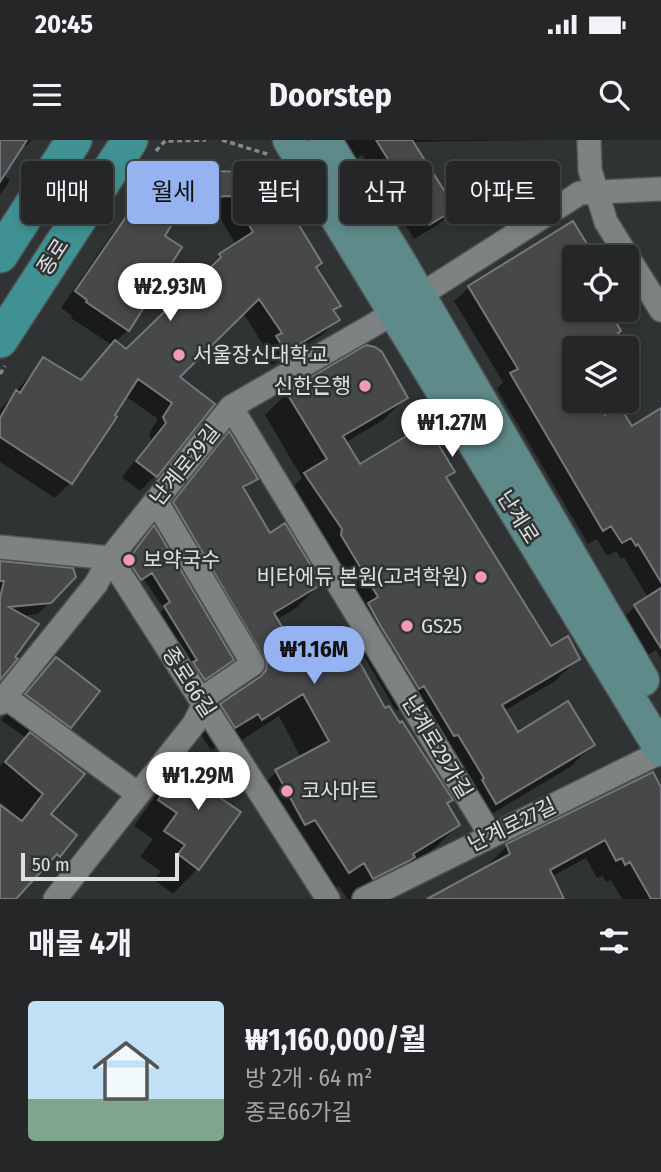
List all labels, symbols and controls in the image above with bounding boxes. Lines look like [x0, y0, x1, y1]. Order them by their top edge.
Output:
text: 20:45 [35, 9, 93, 40]
icon: menu [28, 76, 66, 114]
text: Doorstep [269, 76, 392, 114]
icon: search [595, 76, 633, 114]
chip: 매매 [21, 161, 113, 224]
chip: 월세 [127, 161, 219, 224]
chip: 필터 [233, 161, 326, 224]
chip: 신규 [340, 161, 432, 224]
chip: 아파트 [446, 161, 560, 224]
street label: 종로 [32, 234, 74, 280]
map controls [562, 245, 639, 413]
button: locate [562, 245, 639, 322]
pin: ₩2.93M [113, 264, 227, 323]
text: ₩2.93M [134, 272, 206, 300]
button: layers [562, 336, 639, 413]
place label: 서울장신대학교 [193, 342, 328, 368]
marker: 서울장신대학교 [171, 347, 187, 363]
place label: 신한은행 [274, 373, 351, 399]
marker: 신한은행 [357, 378, 373, 394]
pin: ₩1.27M [395, 400, 509, 459]
text: ₩1.27M [417, 408, 487, 436]
street label: 난계로29길 [144, 419, 226, 511]
street label: 난계로 [492, 486, 544, 548]
place label: 보약국수 [143, 547, 220, 573]
marker: 보약국수 [121, 552, 137, 568]
place label: 비타에듀 본원(고려학원) [256, 564, 467, 590]
marker: 비타에듀 본원(고려학원) [473, 569, 489, 585]
place label: GS25 [421, 613, 462, 639]
marker: GS25 [399, 618, 415, 634]
pin: ₩1.16M [257, 626, 371, 686]
text: ₩1.16M [280, 635, 348, 663]
street label: 종로66길 [157, 642, 221, 722]
street label: 난계로29가길 [396, 691, 478, 803]
pin: ₩1.29M [141, 752, 255, 812]
text: ₩1.29M [162, 761, 234, 789]
place label: 코사마트 [301, 778, 378, 804]
marker: 코사마트 [279, 783, 295, 799]
street label: 난계로27길 [464, 793, 560, 857]
scale bar [21, 850, 178, 882]
text: 50 m [32, 853, 70, 876]
icon: filters [595, 922, 633, 960]
text: 매물 4개 [28, 926, 132, 962]
text: ₩1,160,000/월 [245, 1022, 427, 1058]
icon: home [84, 1029, 168, 1113]
text: 방 2개 · 64 m² [245, 1064, 372, 1092]
text: 종로66가길 [245, 1098, 352, 1126]

